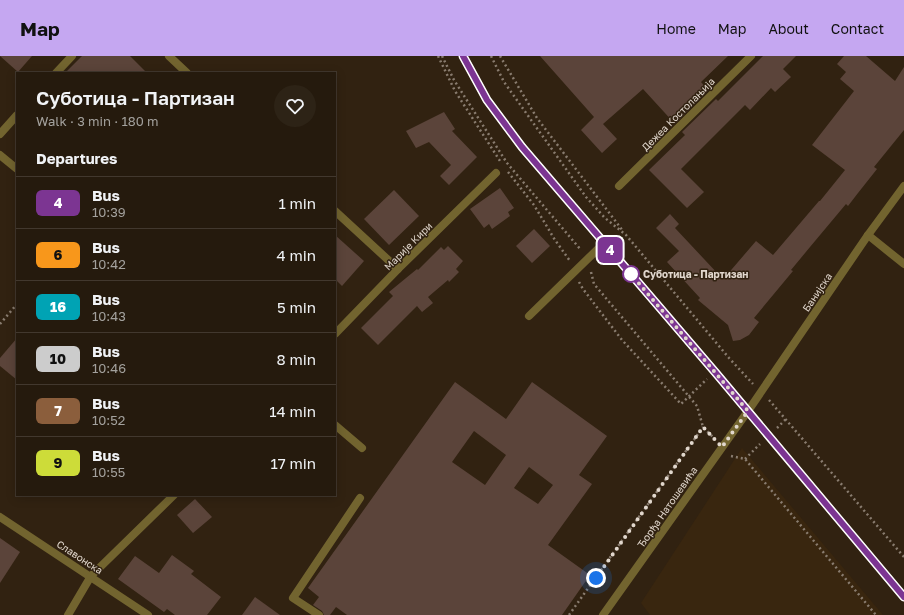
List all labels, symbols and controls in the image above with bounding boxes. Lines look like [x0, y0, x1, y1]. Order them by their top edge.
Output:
text: Map [20, 17, 60, 40]
text: Home [656, 20, 696, 37]
text: Map [718, 20, 746, 37]
text: About [768, 20, 809, 37]
text: Contact [831, 20, 884, 37]
street label: Дежеа Костолањија [639, 75, 717, 153]
button: heart [274, 85, 316, 127]
text: Суботица - Партизан [36, 86, 235, 109]
text: Walk · 3 min · 180 m [36, 113, 159, 129]
text: Departures [36, 149, 117, 167]
text: Bus [92, 186, 120, 204]
text: 4 [54, 194, 62, 211]
text: 1 min [278, 194, 316, 212]
text: 10:39 [92, 204, 126, 220]
street label: Марије Кири [382, 220, 434, 272]
line badge: 4 [597, 237, 623, 263]
text: Bus [92, 238, 120, 256]
text: 4 [606, 241, 614, 258]
text: 6 [54, 246, 62, 263]
text: 4 min [277, 246, 316, 264]
text: 10:42 [92, 256, 126, 272]
marker: Суботица - Партизан [622, 265, 640, 283]
place label: Суботица - Партизан [643, 268, 748, 280]
street label: Банијска [800, 270, 834, 314]
text: Bus [92, 290, 120, 308]
text: 16 [50, 298, 66, 315]
text: 5 min [277, 298, 316, 316]
text: 10:43 [92, 308, 126, 324]
text: Bus [92, 342, 120, 360]
text: 10 [50, 350, 66, 367]
text: 8 min [277, 350, 316, 368]
text: 10:46 [92, 360, 126, 376]
text: Bus [92, 394, 120, 412]
text: 7 [54, 402, 62, 419]
text: 14 min [269, 402, 316, 420]
text: 10:52 [92, 412, 125, 428]
text: Bus [92, 446, 120, 464]
text: 9 [54, 454, 62, 471]
text: 17 min [271, 454, 316, 472]
text: 10:55 [92, 464, 125, 480]
street label: Ђорђа Натошевића [634, 464, 700, 550]
street label: Славонска [55, 538, 105, 576]
your location [586, 568, 606, 588]

